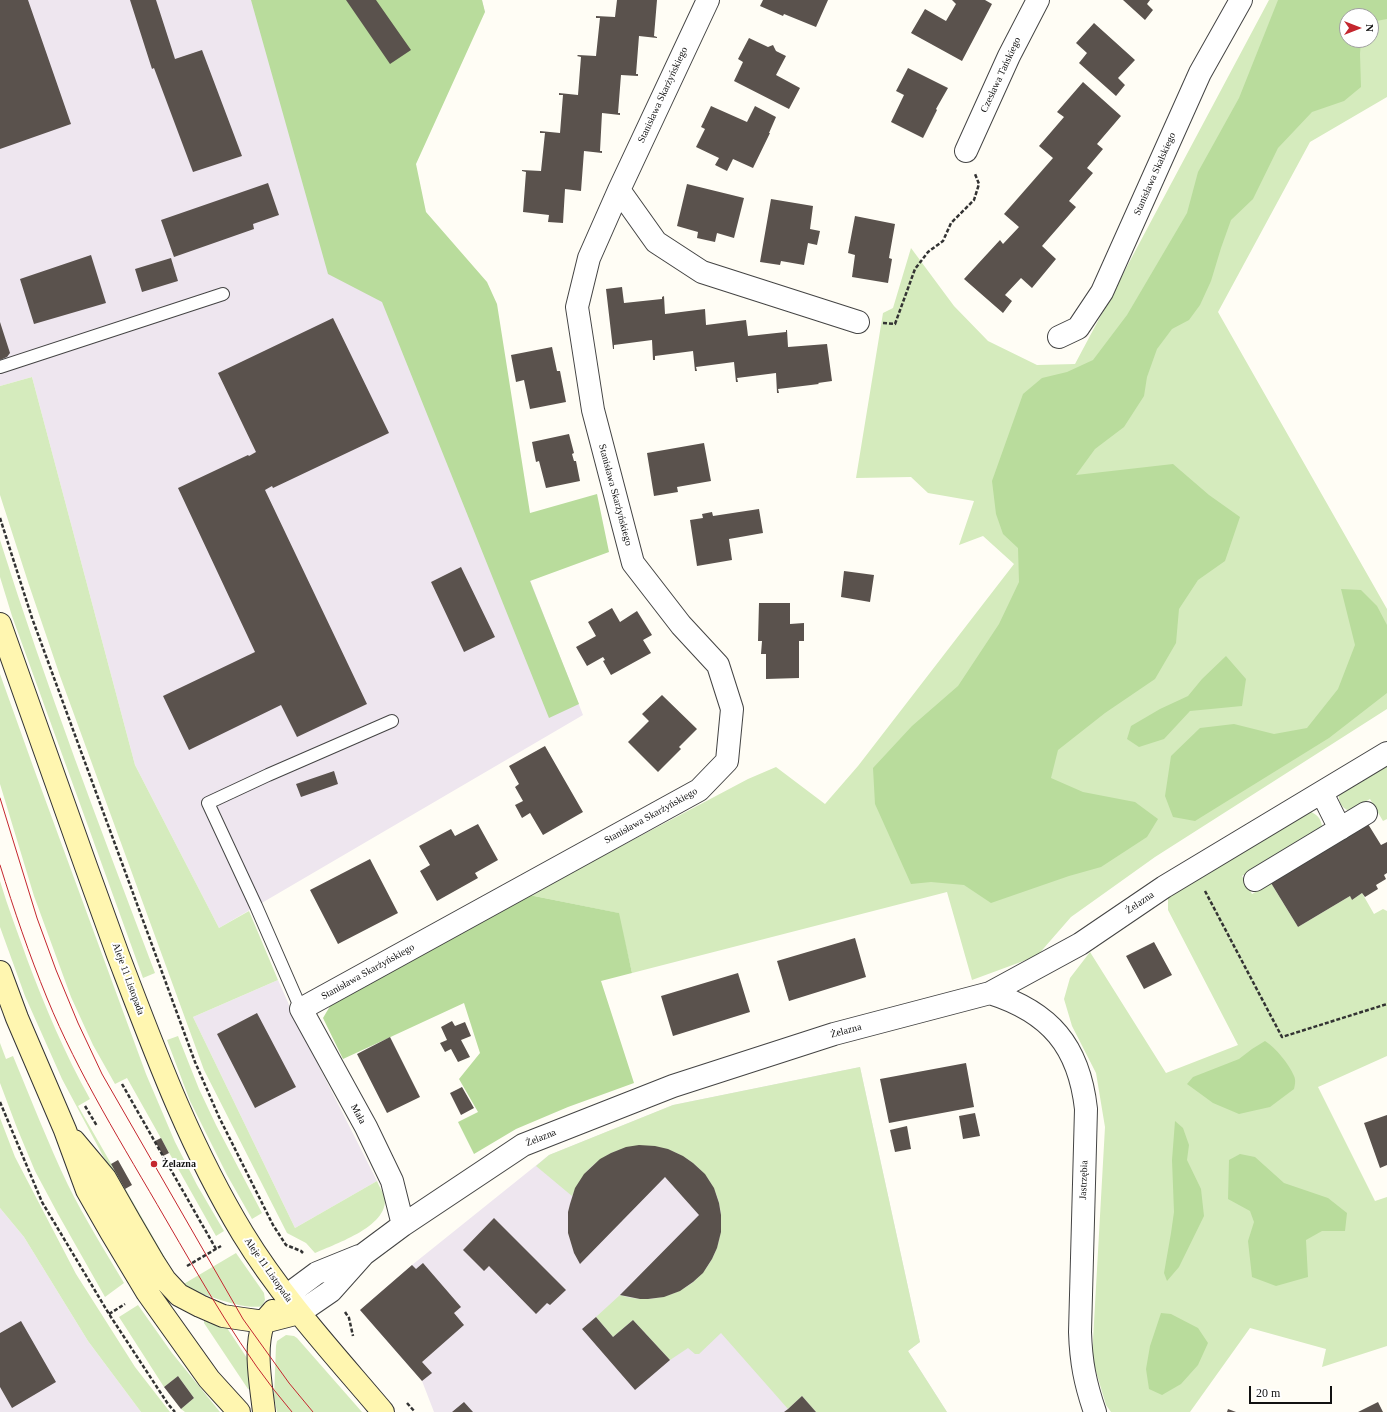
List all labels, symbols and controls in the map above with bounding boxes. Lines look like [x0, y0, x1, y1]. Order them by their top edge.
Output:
north arrow [1339, 8, 1379, 48]
text: N [1364, 24, 1376, 32]
street label: Czesława Tańskiego [978, 35, 1024, 115]
street label: Stanisława Skarżyńskiego [635, 45, 691, 145]
street label: Stanisława Skalskiego [1131, 131, 1179, 217]
street label: Stanisława Skarżyńskiego [596, 443, 634, 547]
street label: Stanisława Skarżyńskiego [602, 785, 700, 847]
street label: Żelazna [1124, 889, 1156, 917]
street label: Aleje 11 Listopada [109, 941, 147, 1017]
street label: Stanisława Skarżyńskiego [319, 941, 417, 1003]
street label: Żelazna [829, 1021, 863, 1041]
street label: Mała [348, 1102, 368, 1126]
street label: Żelazna [524, 1127, 558, 1149]
place label: Żelazna [162, 1158, 196, 1170]
marker: Żelazna [149, 1159, 159, 1169]
street label: Jastrzębia [1077, 1160, 1091, 1200]
street label: Aleje 11 Listopada [241, 1236, 295, 1304]
scale bar [1251, 1378, 1334, 1404]
text: 20 m [1256, 1386, 1280, 1400]

